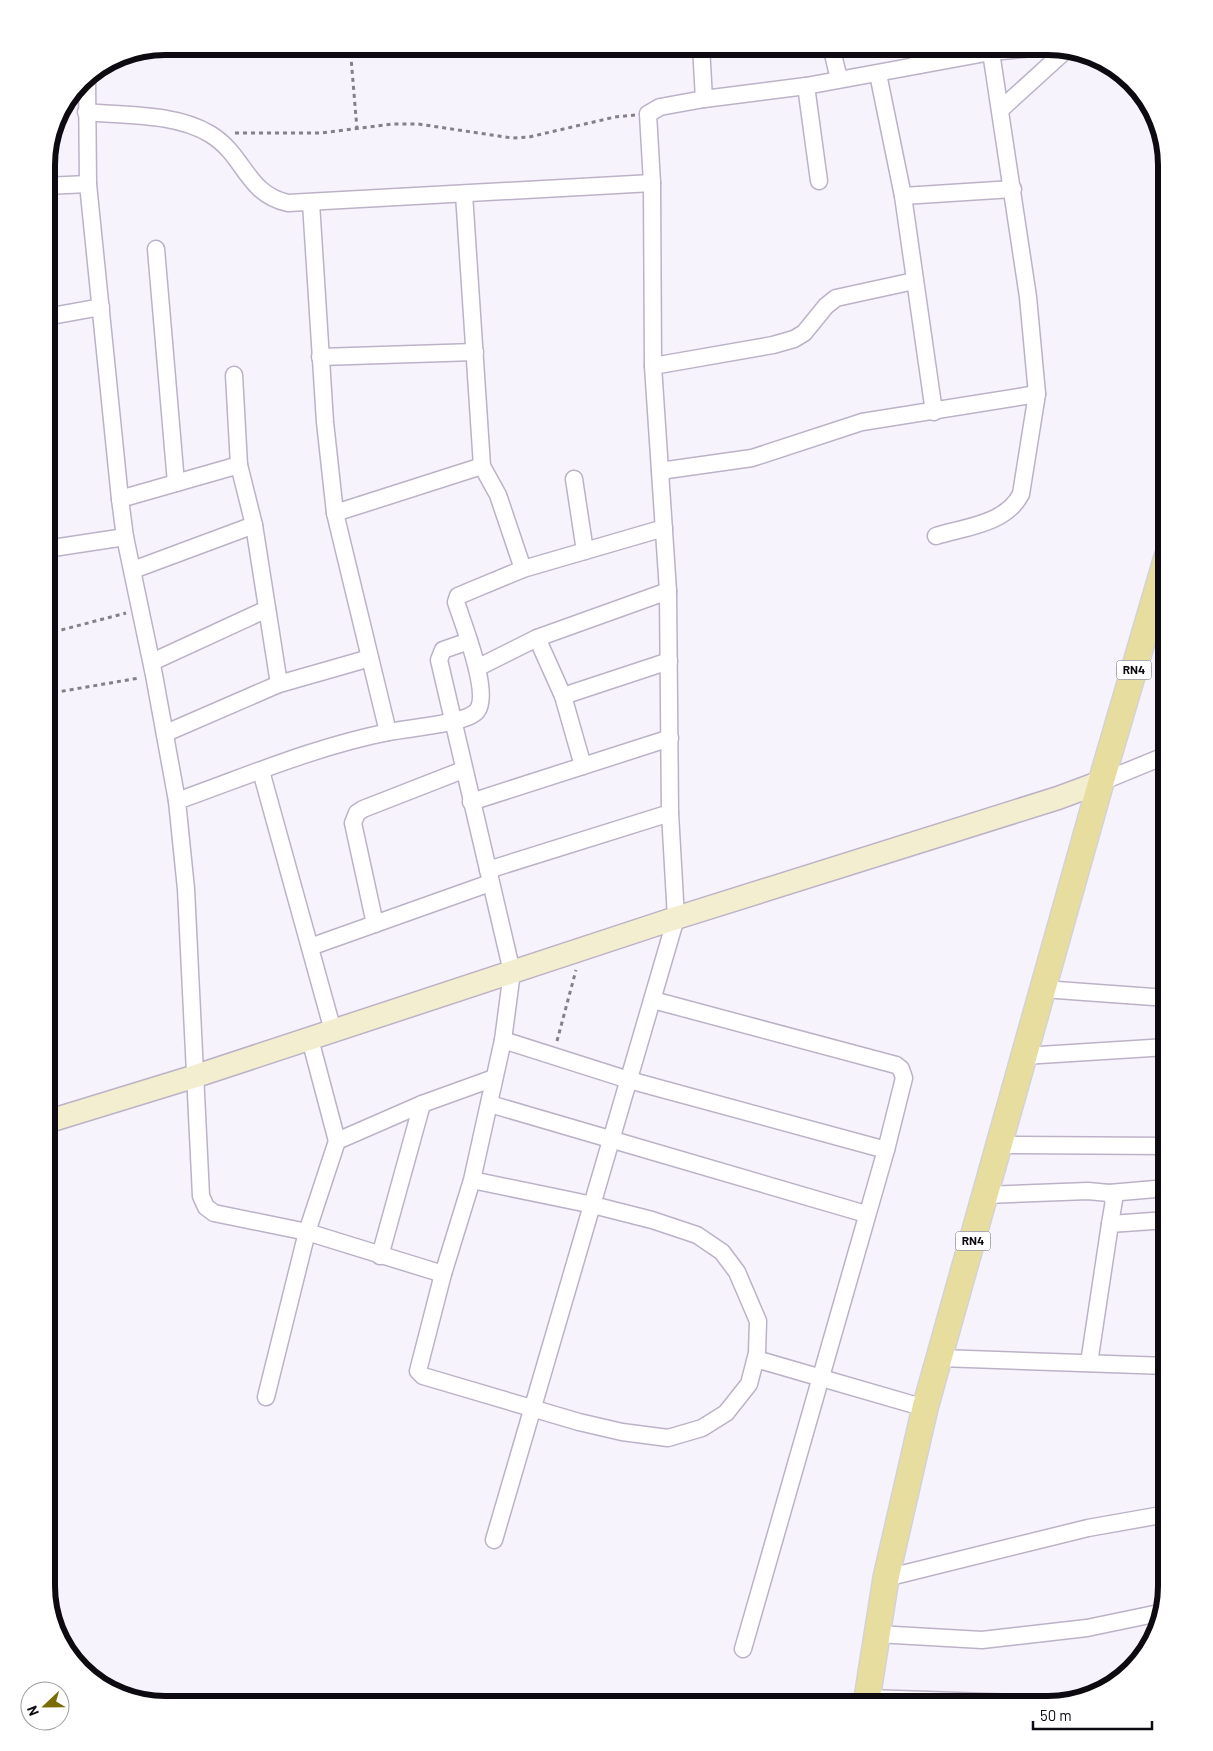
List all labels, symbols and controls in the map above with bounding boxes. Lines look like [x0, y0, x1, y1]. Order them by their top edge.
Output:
road number: RN4 [1116, 660, 1152, 680]
road number: RN4 [956, 1232, 990, 1250]
north arrow [20, 1681, 70, 1731]
scale bar [1033, 1698, 1152, 1730]
text: N [23, 1704, 42, 1719]
text: 50 m [1040, 1706, 1072, 1724]

